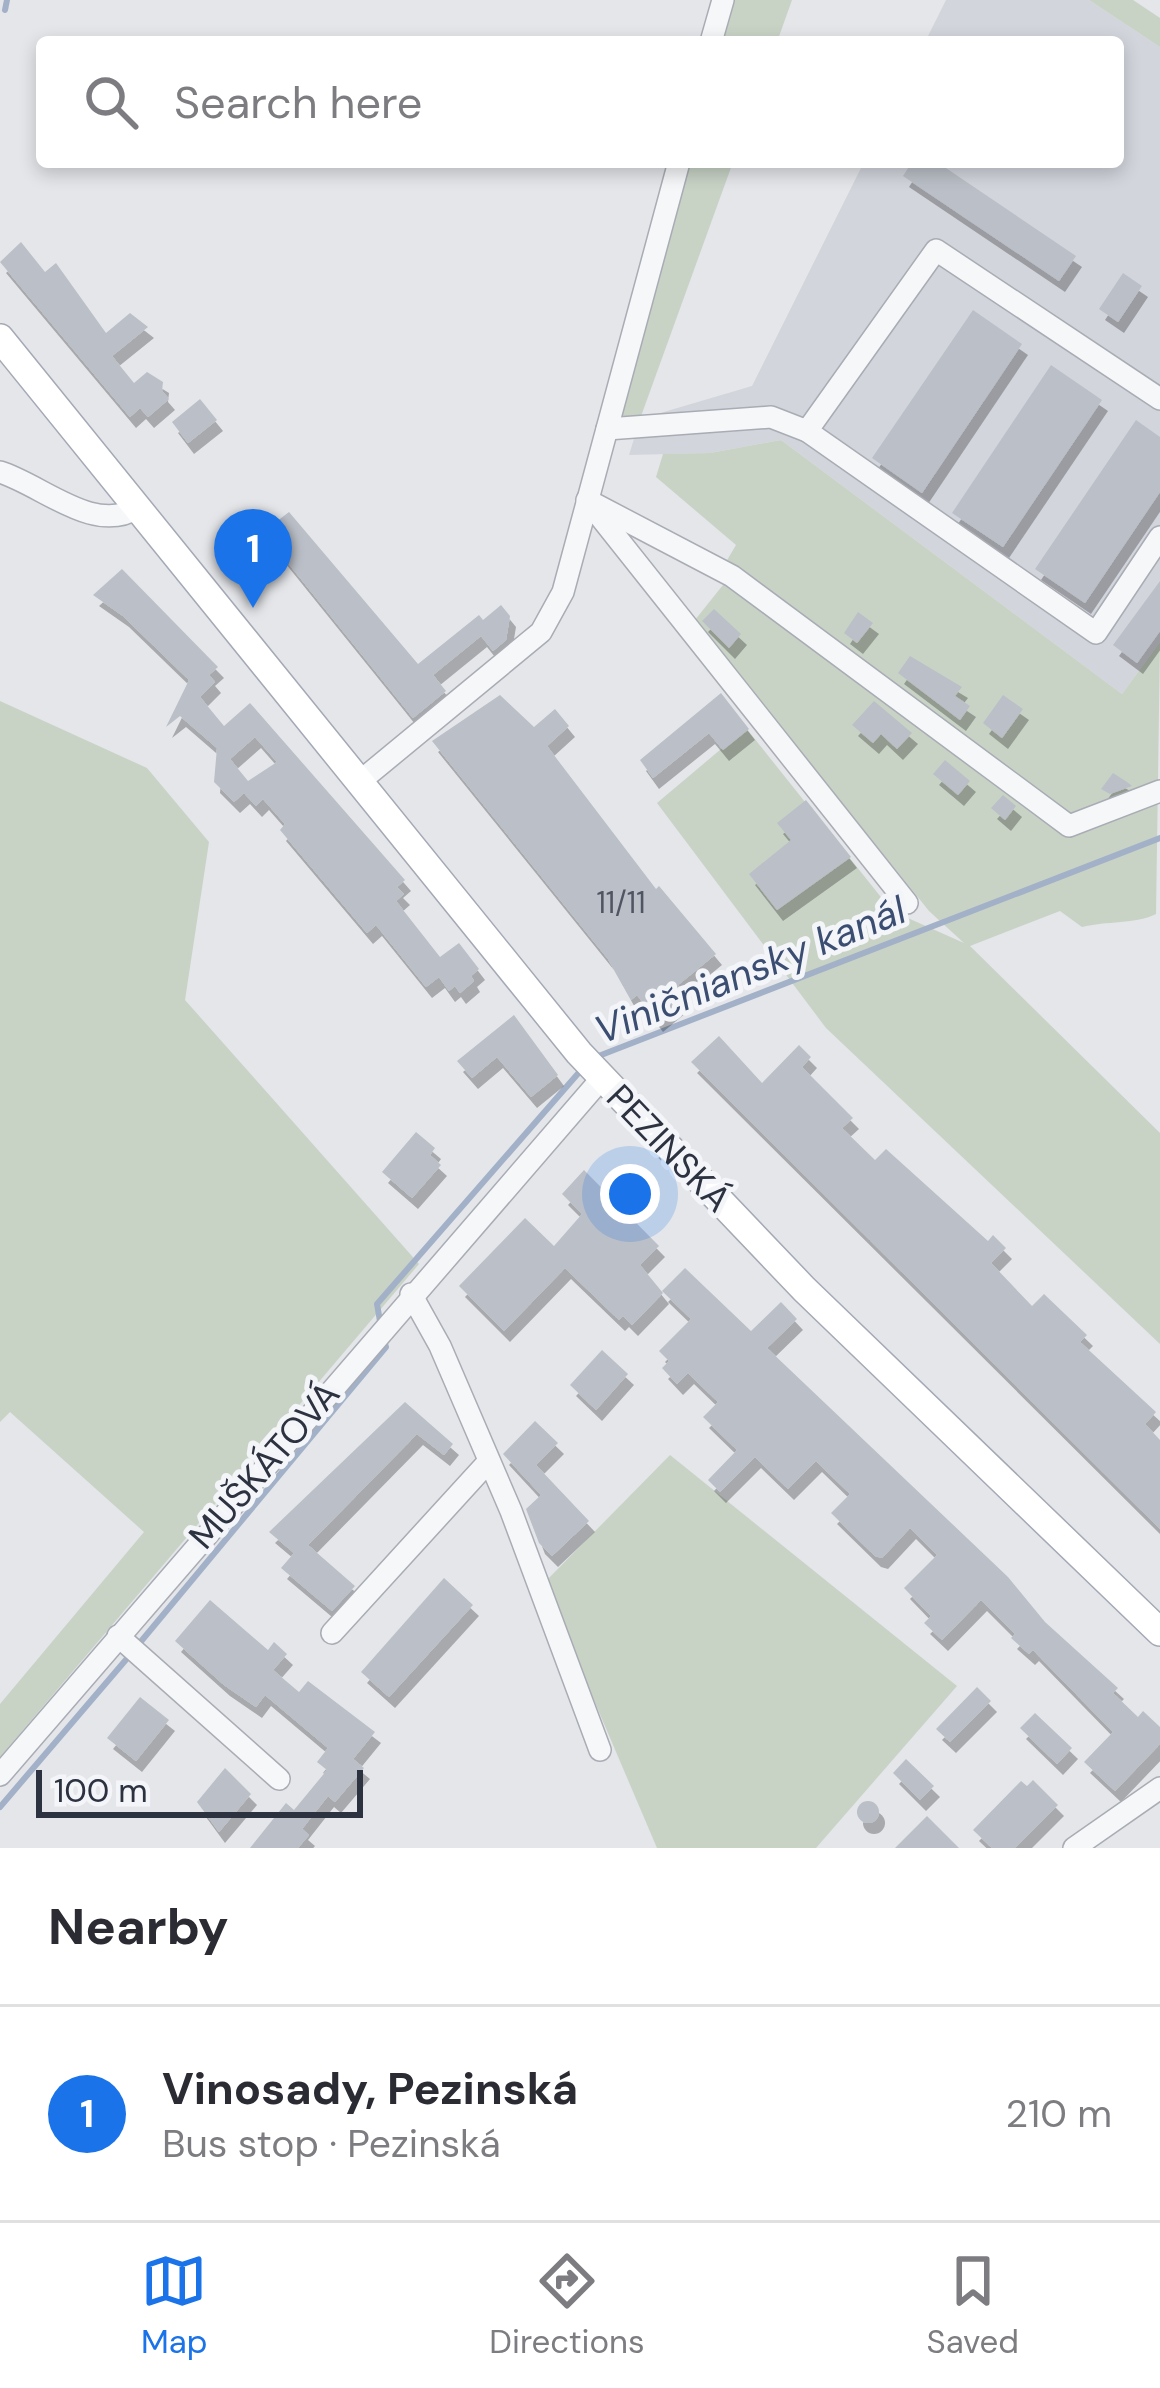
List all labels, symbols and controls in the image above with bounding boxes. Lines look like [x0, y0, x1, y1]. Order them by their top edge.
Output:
search box [36, 36, 1124, 168]
icon: search [78, 69, 144, 135]
text: Search here [174, 73, 422, 132]
pin: 1 [214, 509, 292, 608]
house number: 11/11 [596, 883, 646, 922]
water label: Viničniansky kanál [587, 884, 914, 1056]
street label: PEZINSKÁ [597, 1074, 741, 1222]
your location [600, 1164, 660, 1224]
street label: MUŠKÁTOVÁ [178, 1371, 350, 1559]
scale bar [36, 1764, 363, 1817]
text: 100 m [54, 1769, 148, 1812]
text: Nearby [48, 1893, 229, 1960]
text: Vinosady, Pezinská [162, 2059, 578, 2118]
text: 1 [80, 2088, 94, 2139]
text: 210 m [1006, 2088, 1112, 2139]
text: Bus stop · Pezinská [162, 2118, 501, 2169]
tab: Map [141, 2248, 207, 2363]
tab: Directions [489, 2248, 645, 2363]
tab: Saved [927, 2248, 1019, 2363]

